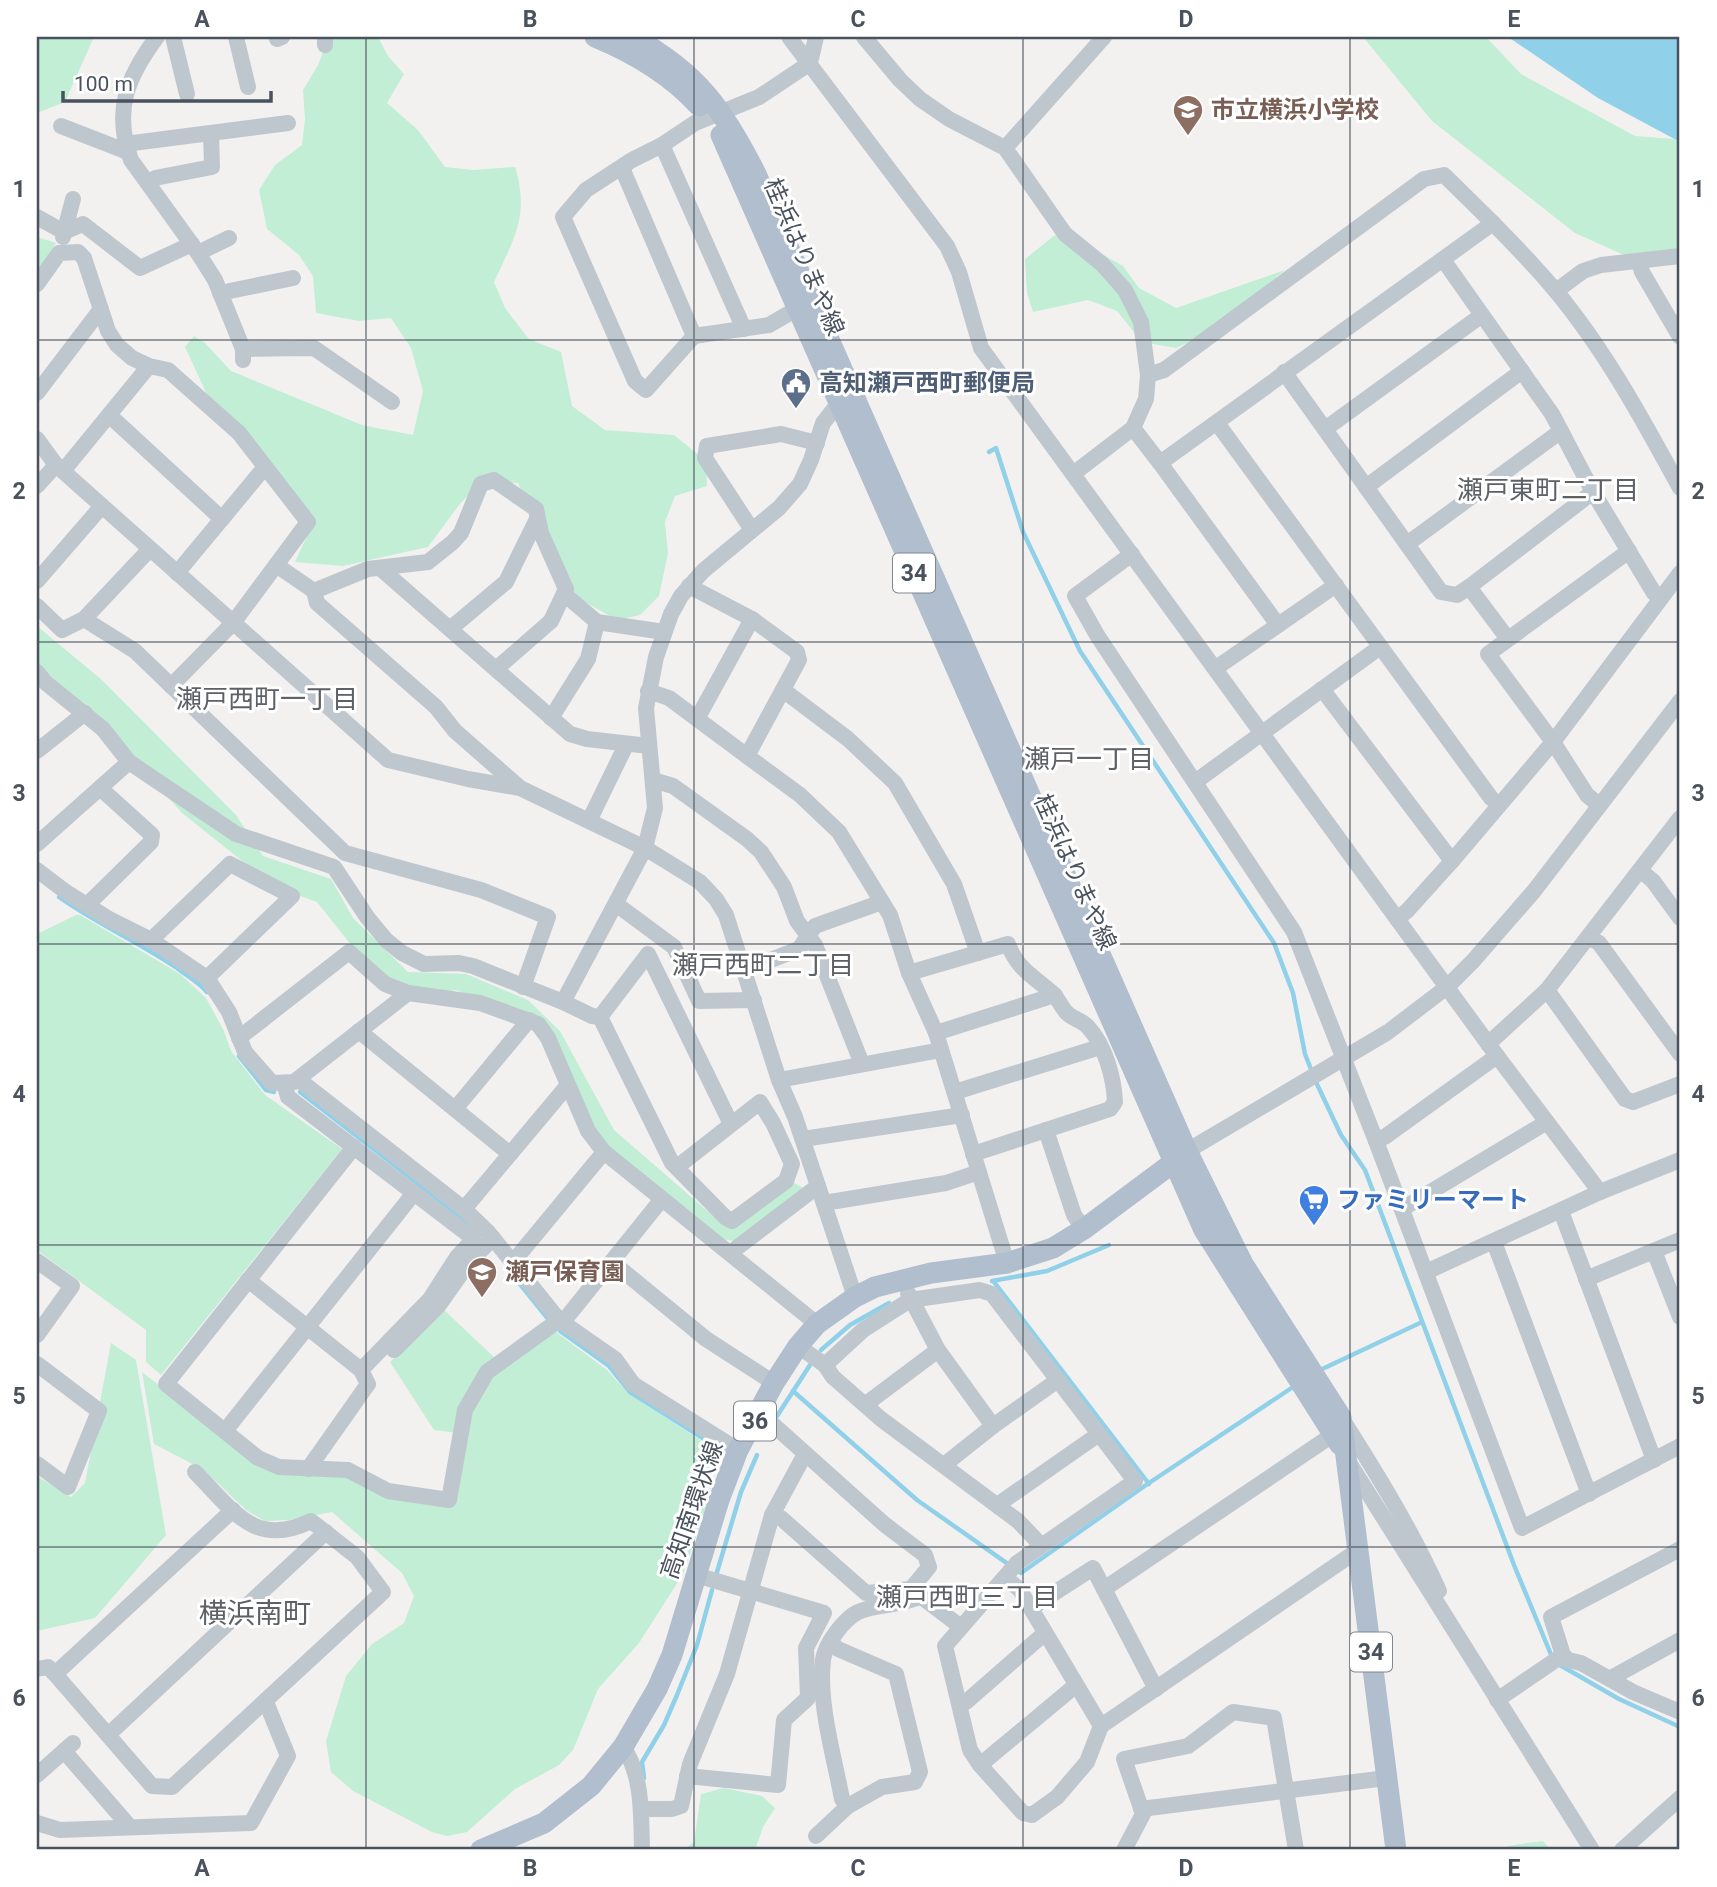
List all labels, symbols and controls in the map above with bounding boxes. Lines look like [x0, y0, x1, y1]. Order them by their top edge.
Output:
text: A [194, 6, 210, 33]
text: B [523, 6, 537, 33]
text: C [850, 6, 866, 33]
text: D [1179, 6, 1193, 33]
text: E [1508, 6, 1521, 33]
scale bar [63, 60, 271, 104]
text: 100 m [74, 72, 133, 96]
school or university icon: 市立横浜小学校 [1171, 93, 1205, 137]
place label: 市立横浜小学校 [1211, 96, 1379, 124]
street label: 桂浜はりまや線 [758, 174, 850, 340]
text: 1 [12, 176, 26, 203]
text: 1 [1691, 176, 1705, 203]
public building icon: 高知瀬戸西町郵便局 [779, 366, 813, 410]
place label: 高知瀬戸西町郵便局 [819, 369, 1035, 397]
district label: 瀬戸東町二丁目 [1457, 475, 1639, 505]
text: 2 [12, 478, 26, 505]
text: 2 [1691, 478, 1705, 505]
road number: 34 [893, 554, 935, 593]
district label: 瀬戸西町一丁目 [176, 684, 358, 714]
district label: 瀬戸一丁目 [1024, 744, 1154, 774]
text: 3 [12, 780, 26, 807]
text: 3 [1691, 780, 1705, 807]
street label: 桂浜はりまや線 [1028, 790, 1122, 954]
district label: 瀬戸西町二丁目 [672, 950, 854, 980]
text: 4 [12, 1081, 26, 1108]
text: 4 [1691, 1081, 1705, 1108]
supermarket icon: ファミリーマート [1297, 1183, 1331, 1227]
place label: ファミリーマート [1337, 1186, 1529, 1214]
school or university icon: 瀬戸保育園 [465, 1255, 499, 1299]
place label: 瀬戸保育園 [505, 1258, 625, 1286]
text: 5 [12, 1383, 26, 1410]
text: 5 [1691, 1383, 1705, 1410]
road number: 36 [734, 1402, 776, 1440]
street label: 高知南環状線 [655, 1437, 729, 1583]
district label: 瀬戸西町三丁目 [876, 1582, 1058, 1612]
district label: 横浜南町 [199, 1597, 311, 1630]
road number: 34 [1350, 1632, 1392, 1672]
text: 6 [12, 1685, 26, 1712]
text: 6 [1691, 1685, 1705, 1712]
text: A [194, 1855, 210, 1882]
text: B [523, 1855, 537, 1882]
text: C [850, 1855, 866, 1882]
text: D [1179, 1855, 1193, 1882]
text: E [1508, 1855, 1521, 1882]

